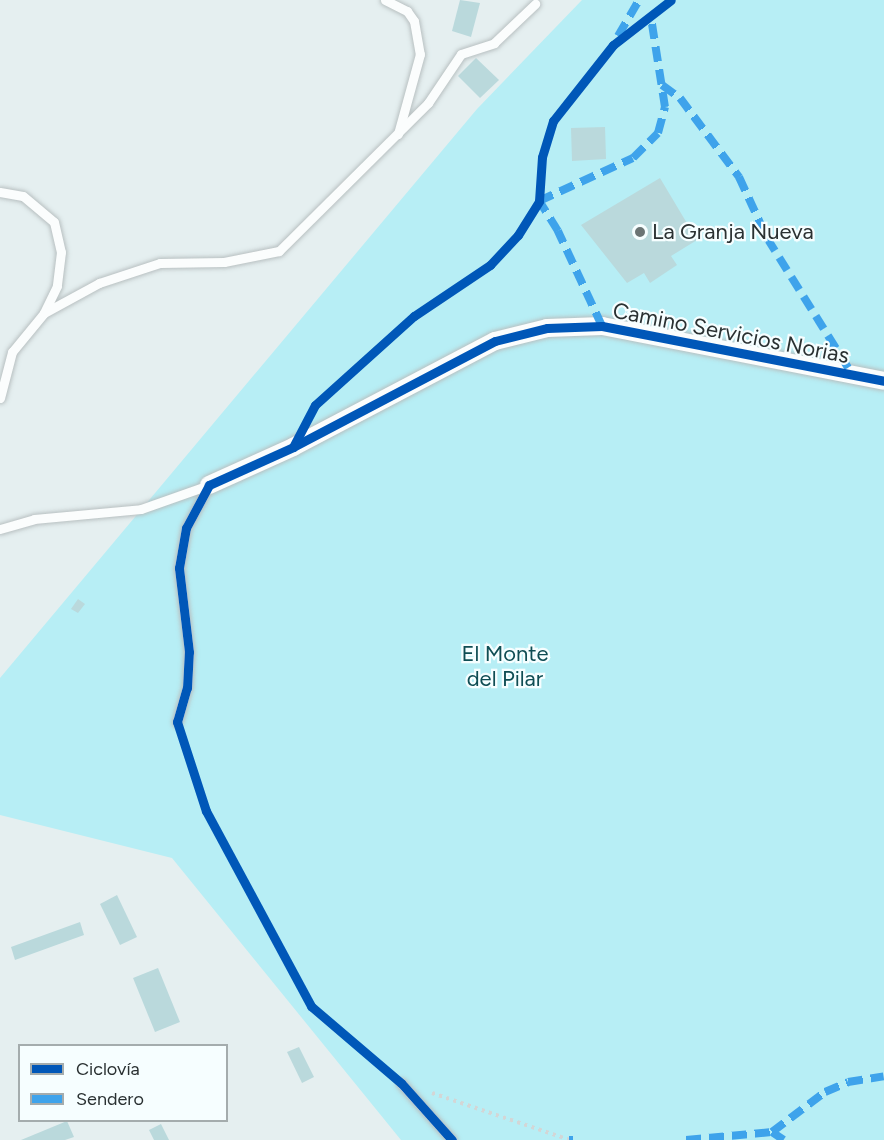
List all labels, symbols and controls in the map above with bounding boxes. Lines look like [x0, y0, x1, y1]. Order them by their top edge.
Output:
place label: La Granja Nueva [652, 219, 814, 245]
marker: La Granja Nueva [633, 225, 647, 239]
street label: Camino Servicios Norias [611, 297, 851, 369]
park label: El Monte del Pilar [461, 640, 549, 692]
legend [18, 1044, 228, 1122]
text: Ciclovía [76, 1058, 140, 1080]
text: Sendero [76, 1088, 144, 1110]

